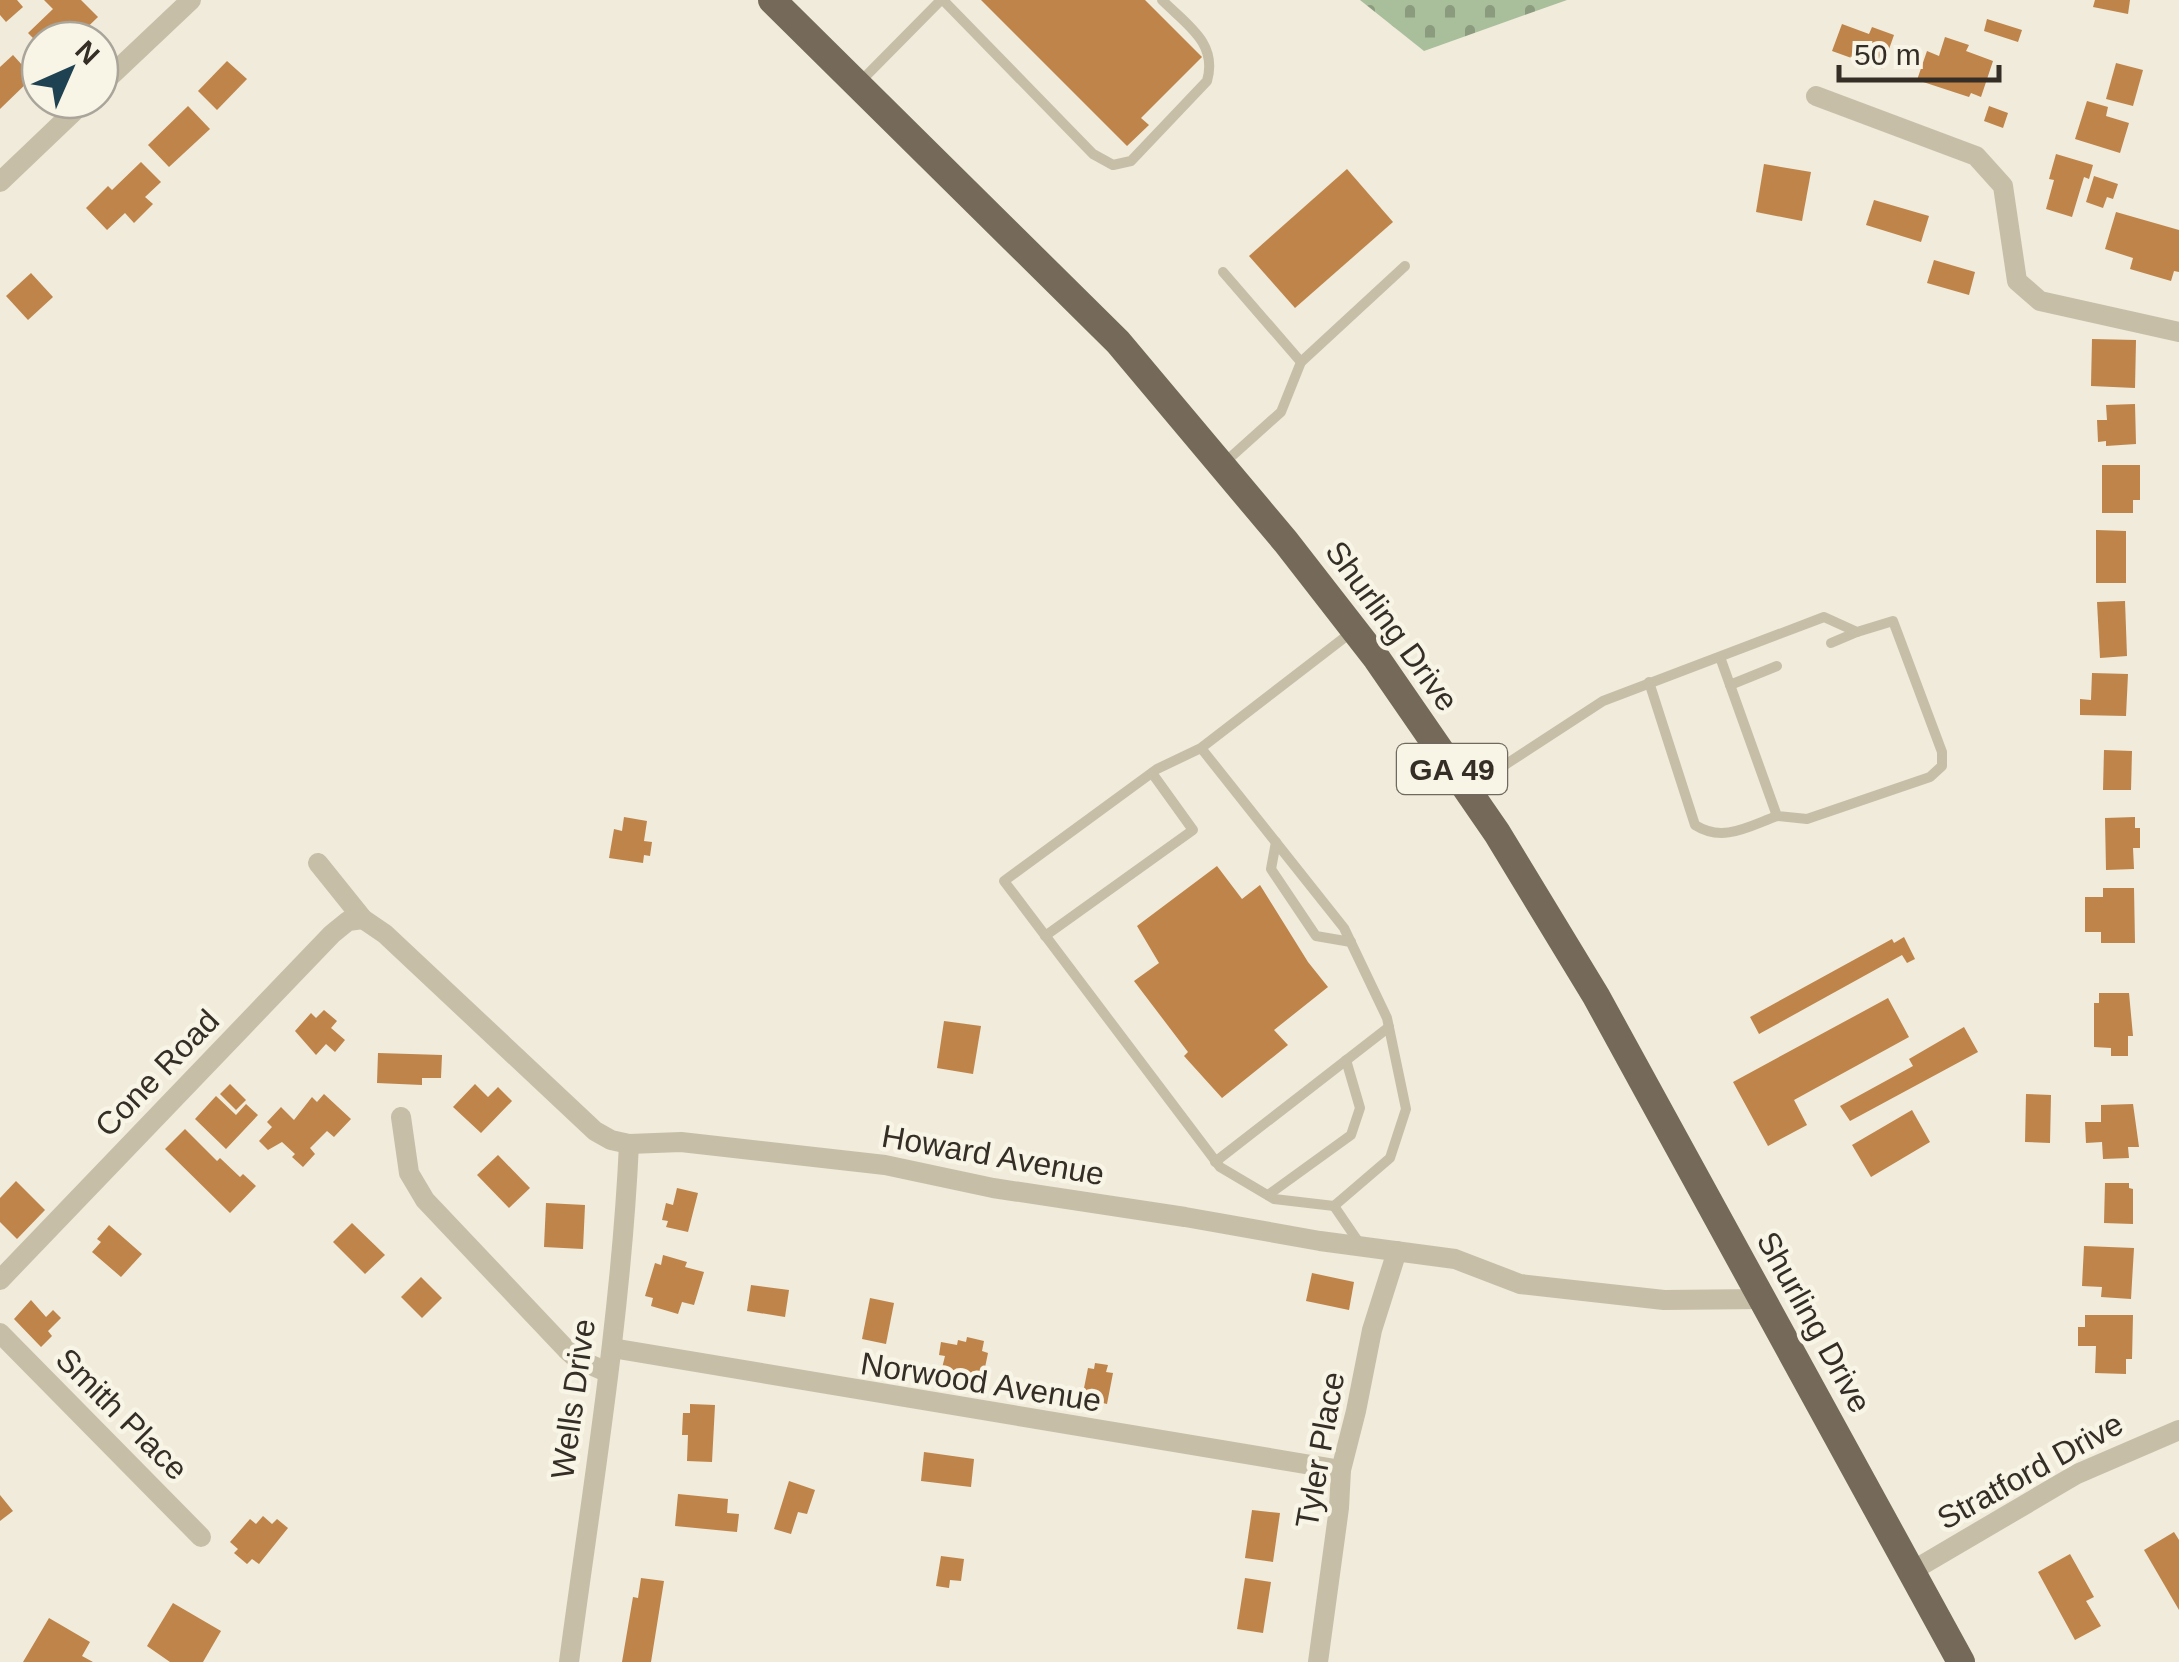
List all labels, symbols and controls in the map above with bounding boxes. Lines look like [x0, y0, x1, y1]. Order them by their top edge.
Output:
north arrow [20, 20, 120, 120]
scale bar [1839, 20, 1999, 82]
text: N [69, 35, 105, 71]
text: 50 m [1854, 38, 1921, 71]
street label: Shurling Drive [1318, 534, 1466, 718]
road number: GA 49 [1397, 744, 1507, 794]
street label: Cone Road [88, 1002, 226, 1144]
street label: Howard Avenue [879, 1118, 1107, 1192]
street label: Shurling Drive [1750, 1225, 1878, 1419]
street label: Wells Drive [544, 1317, 602, 1481]
street label: Smith Place [49, 1341, 195, 1487]
street label: Norwood Avenue [858, 1345, 1104, 1419]
street label: Tyler Place [1289, 1369, 1351, 1531]
street label: Stratford Drive [1931, 1405, 2129, 1537]

